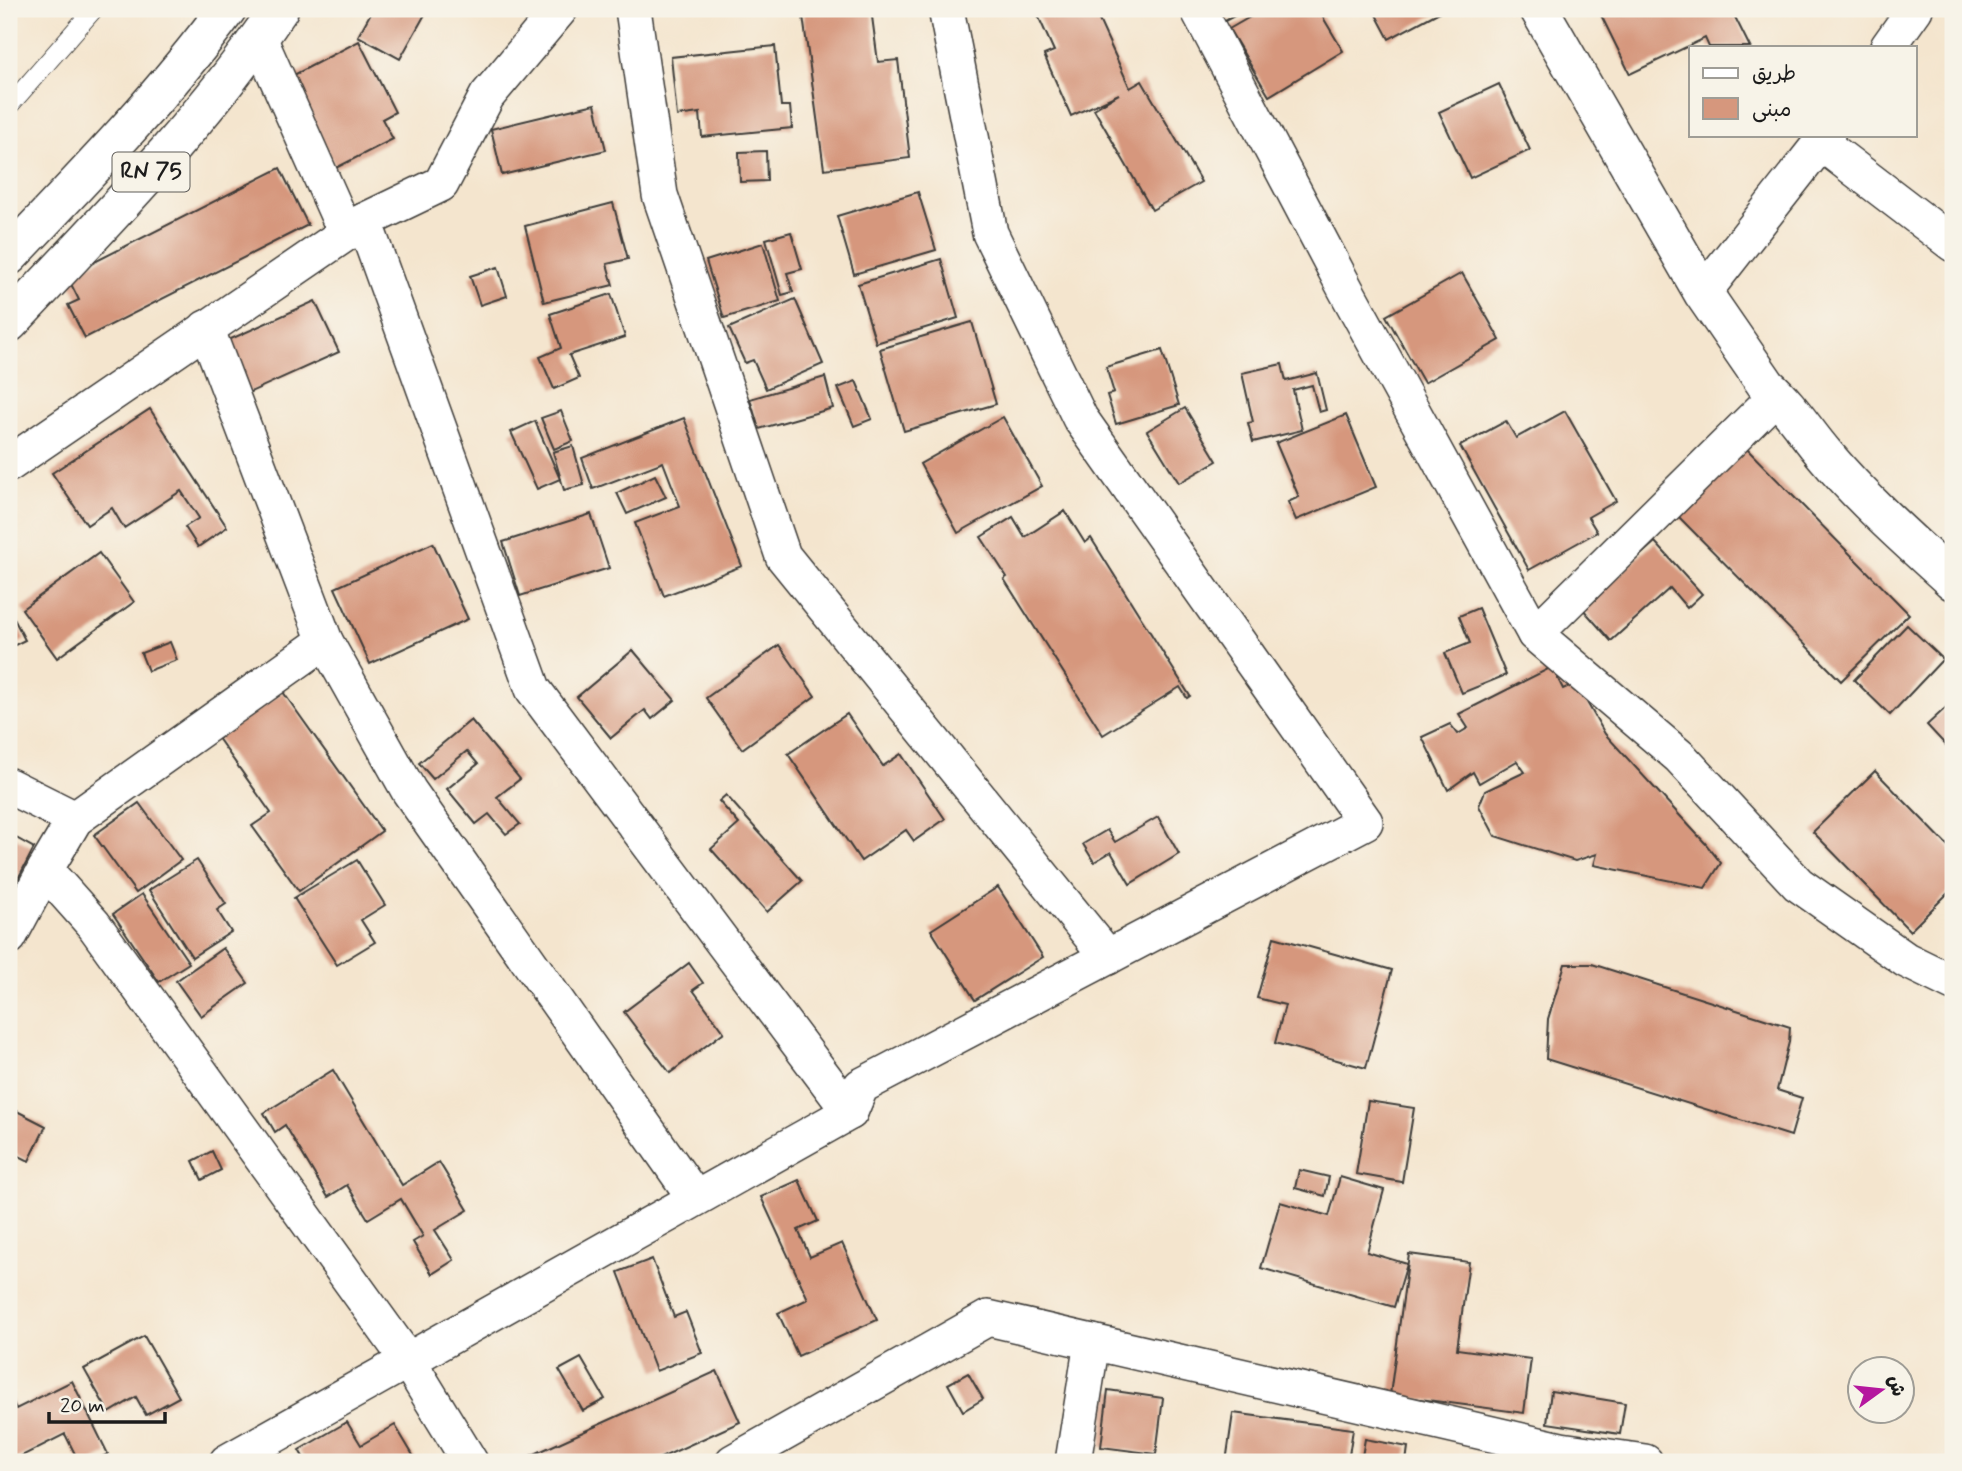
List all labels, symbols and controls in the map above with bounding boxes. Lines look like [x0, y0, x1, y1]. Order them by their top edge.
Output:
legend [1689, 46, 1916, 136]
text: طريق [1752, 60, 1796, 88]
text: مبنى [1752, 96, 1791, 124]
road number: RN 75 [113, 153, 190, 192]
north arrow [1846, 1356, 1916, 1426]
text: ش [1881, 1373, 1911, 1399]
scale bar [49, 1380, 164, 1424]
text: 20 m [60, 1392, 105, 1420]

